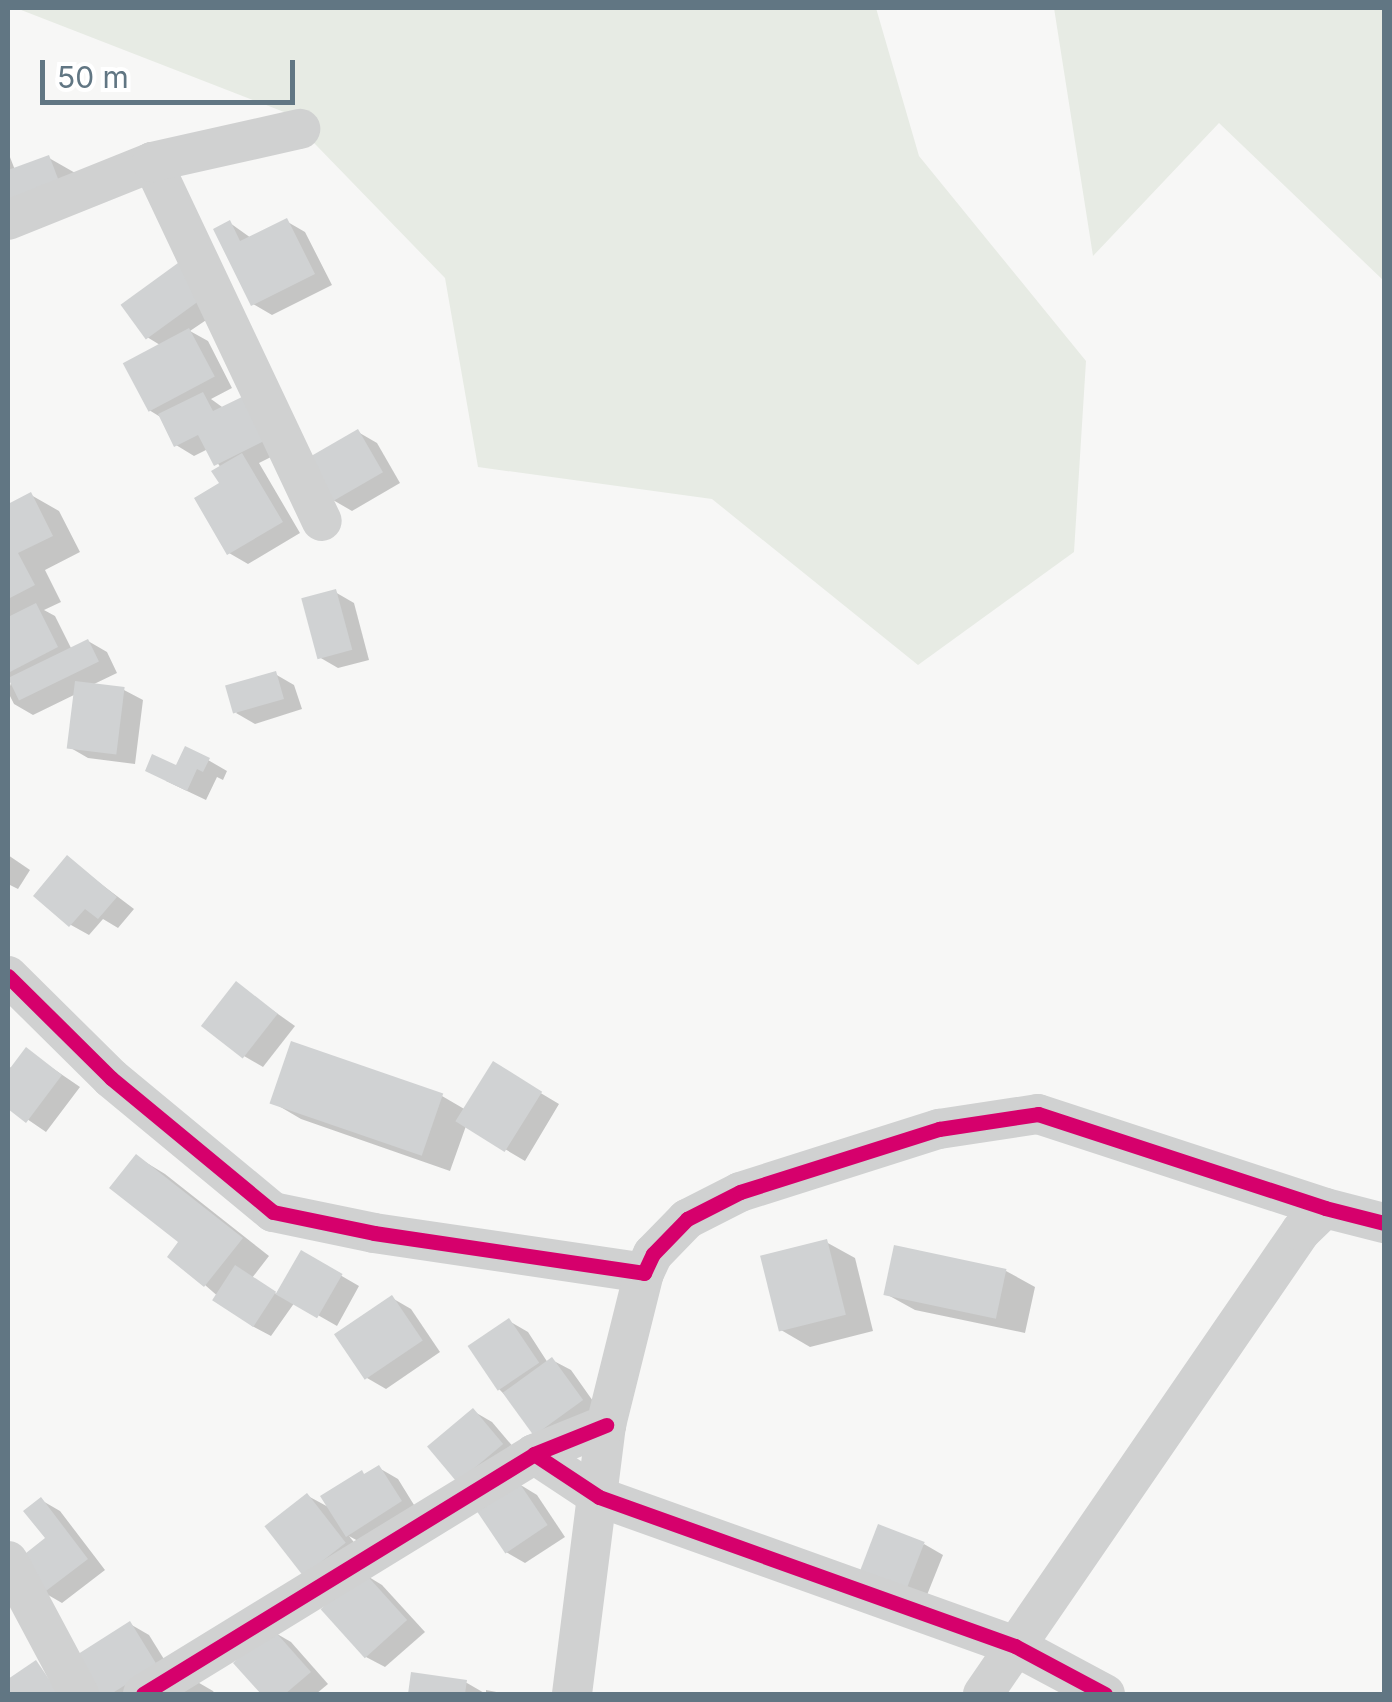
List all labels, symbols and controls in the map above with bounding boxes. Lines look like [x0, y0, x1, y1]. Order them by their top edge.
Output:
scale bar [45, 40, 300, 102]
text: 50 m [57, 59, 129, 95]

